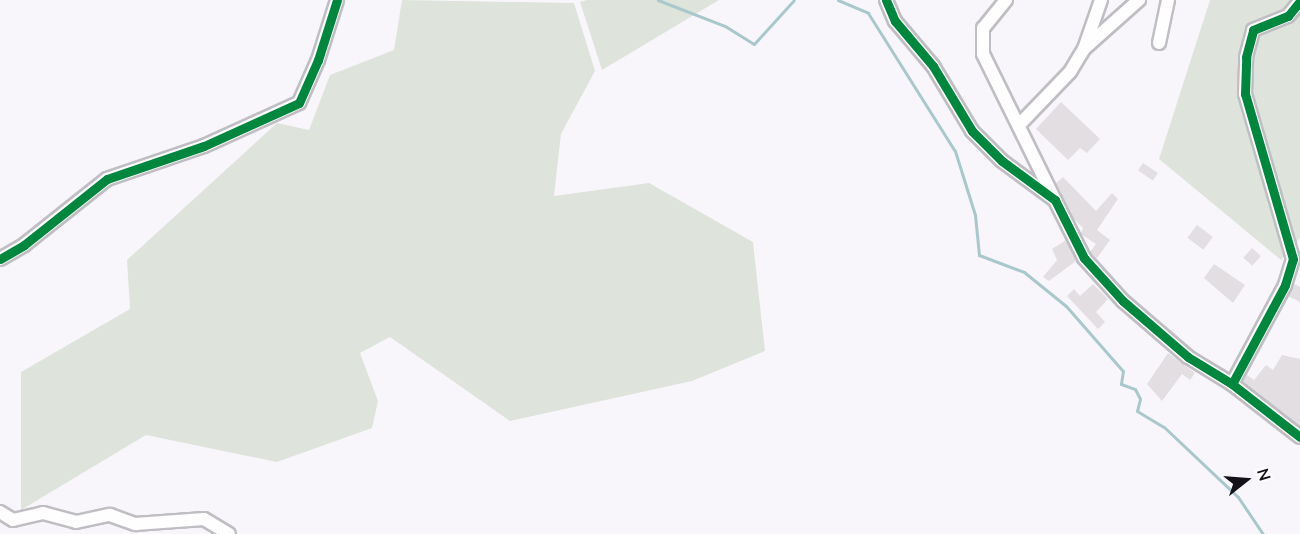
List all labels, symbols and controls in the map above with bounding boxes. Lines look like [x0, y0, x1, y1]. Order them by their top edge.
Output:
north arrow [1216, 450, 1276, 510]
text: N [1251, 466, 1275, 484]

